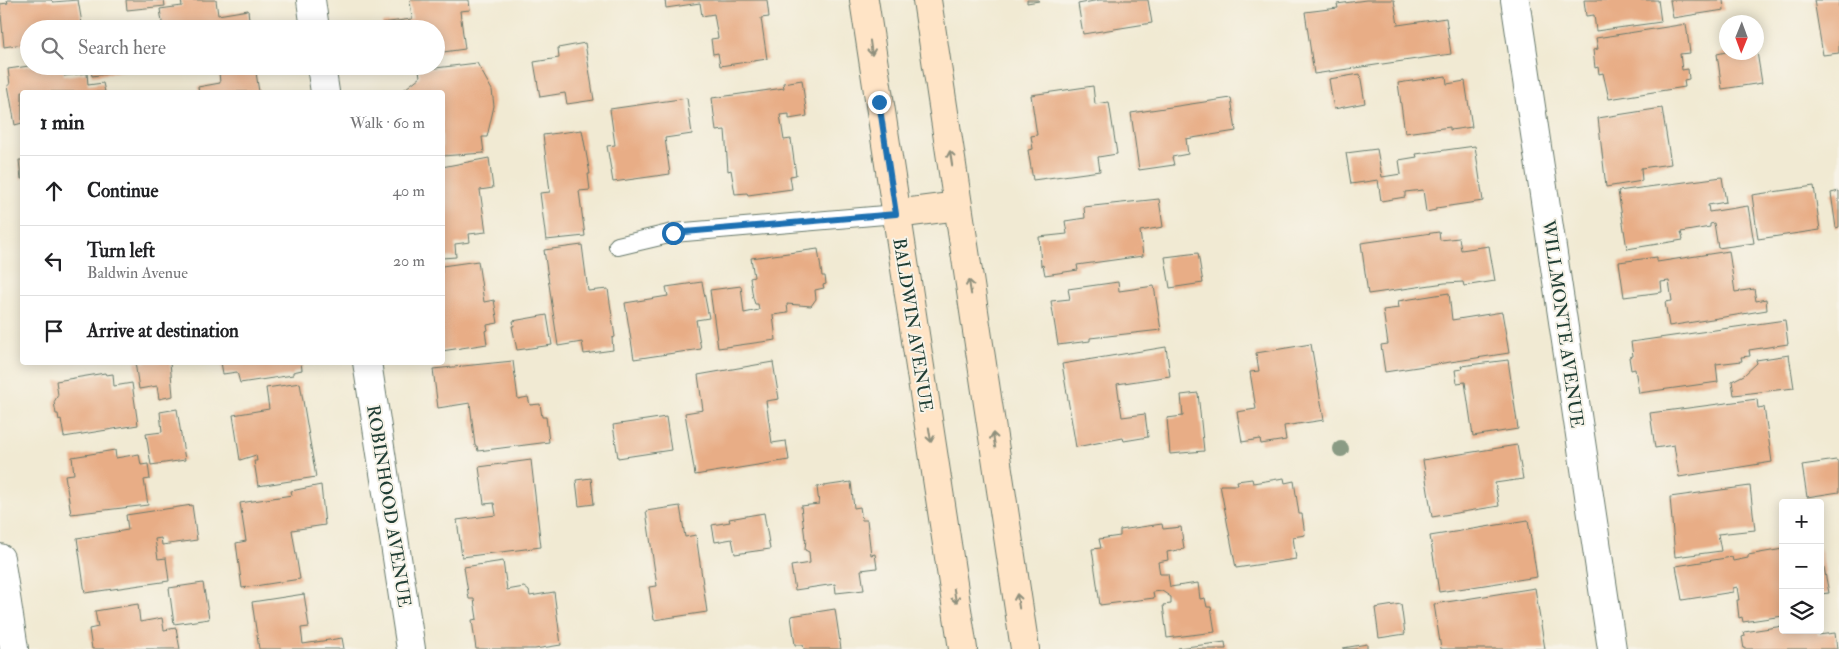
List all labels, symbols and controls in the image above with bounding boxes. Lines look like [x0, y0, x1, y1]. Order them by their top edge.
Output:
north arrow [1719, 15, 1764, 60]
search box [20, 20, 445, 75]
icon: search [38, 34, 66, 62]
text: Search here [78, 36, 166, 60]
one-way arrow [866, 40, 876, 56]
route end [868, 91, 891, 114]
text: 1 min [40, 109, 85, 136]
text: Walk · 60 m [350, 113, 425, 133]
one-way arrow [946, 150, 956, 166]
icon: ahead [40, 177, 68, 205]
text: Continue [87, 179, 158, 203]
text: 40 m [392, 181, 425, 201]
street label: WILLMONTE AVENUE [1536, 218, 1588, 430]
route start [662, 222, 685, 245]
street label: BALDWIN AVENUE [887, 236, 938, 414]
text: Turn left [87, 239, 155, 263]
icon: left [40, 247, 68, 275]
text: 20 m [393, 251, 425, 271]
text: Baldwin Avenue [87, 263, 188, 283]
one-way arrow [965, 279, 975, 295]
icon: arrive [40, 317, 68, 345]
text: Arrive at destination [87, 319, 239, 343]
street label: ROBINHOOD AVENUE [361, 403, 416, 609]
one-way arrow [925, 427, 935, 443]
one-way arrow [988, 432, 998, 448]
map controls [1779, 499, 1824, 634]
button: + [1779, 499, 1824, 544]
button: − [1779, 544, 1824, 589]
one-way arrow [950, 587, 960, 603]
button: layers [1779, 589, 1824, 634]
one-way arrow [1013, 593, 1023, 609]

